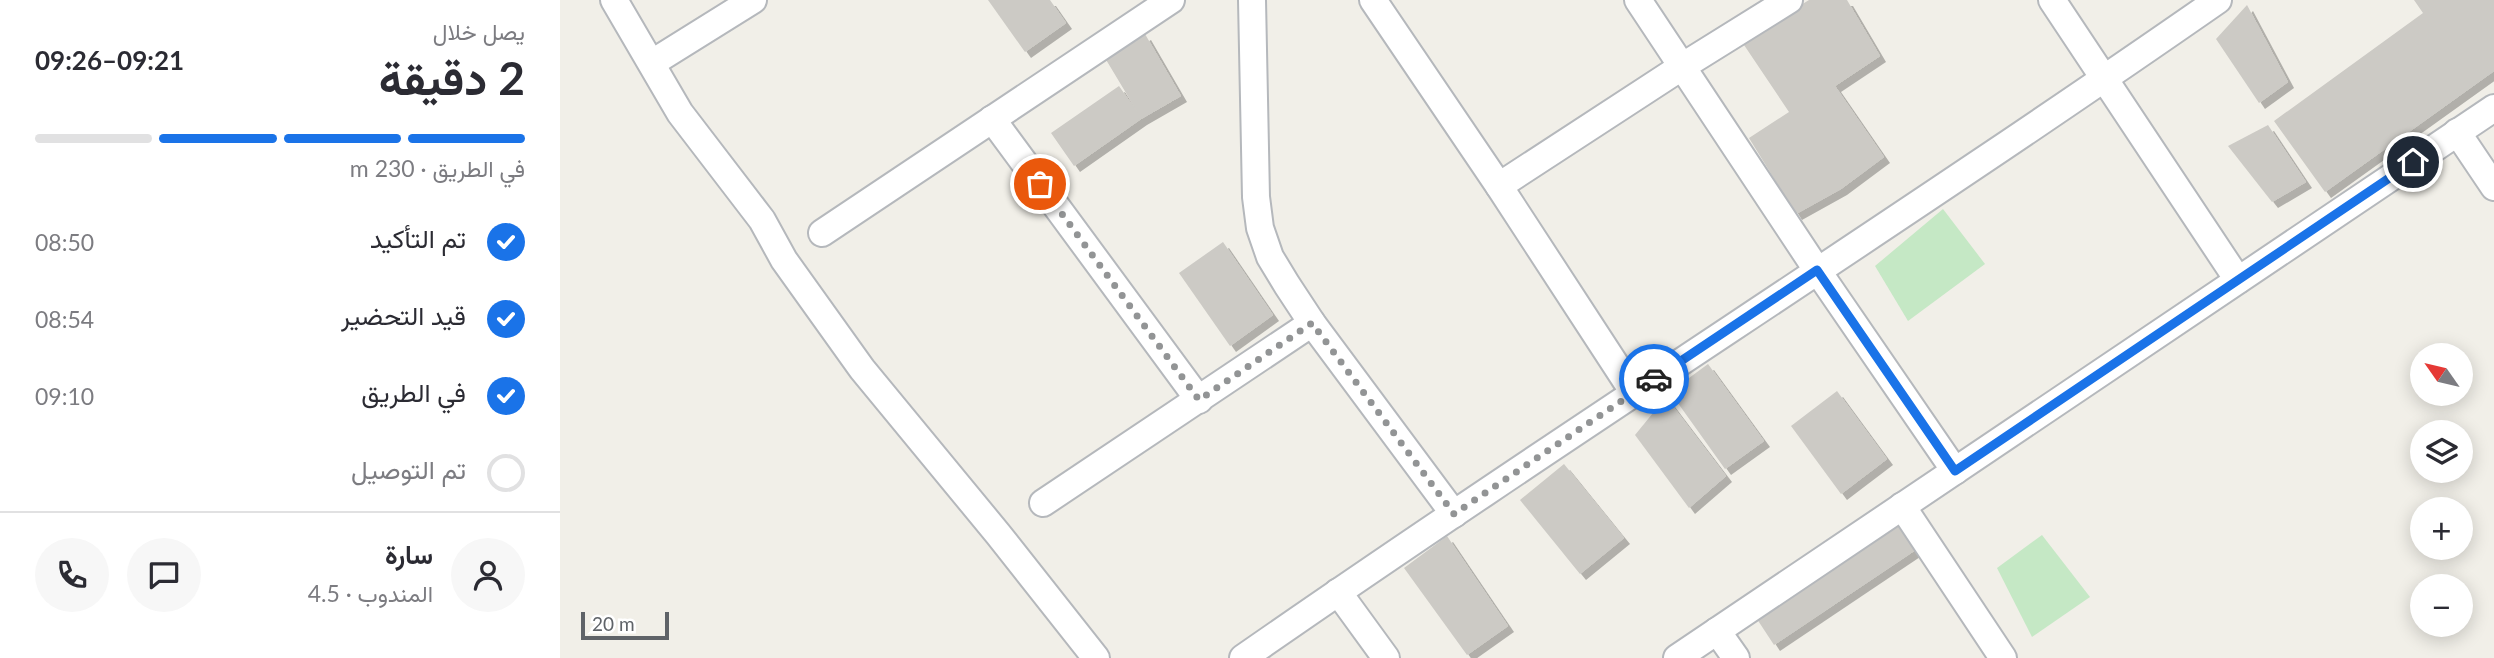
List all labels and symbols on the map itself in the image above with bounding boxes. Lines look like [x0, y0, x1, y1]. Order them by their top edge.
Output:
pin [2383, 132, 2443, 192]
pin [1010, 154, 1070, 214]
north arrow [2410, 343, 2473, 406]
courier [1619, 344, 1689, 414]
scale bar [581, 609, 668, 641]

